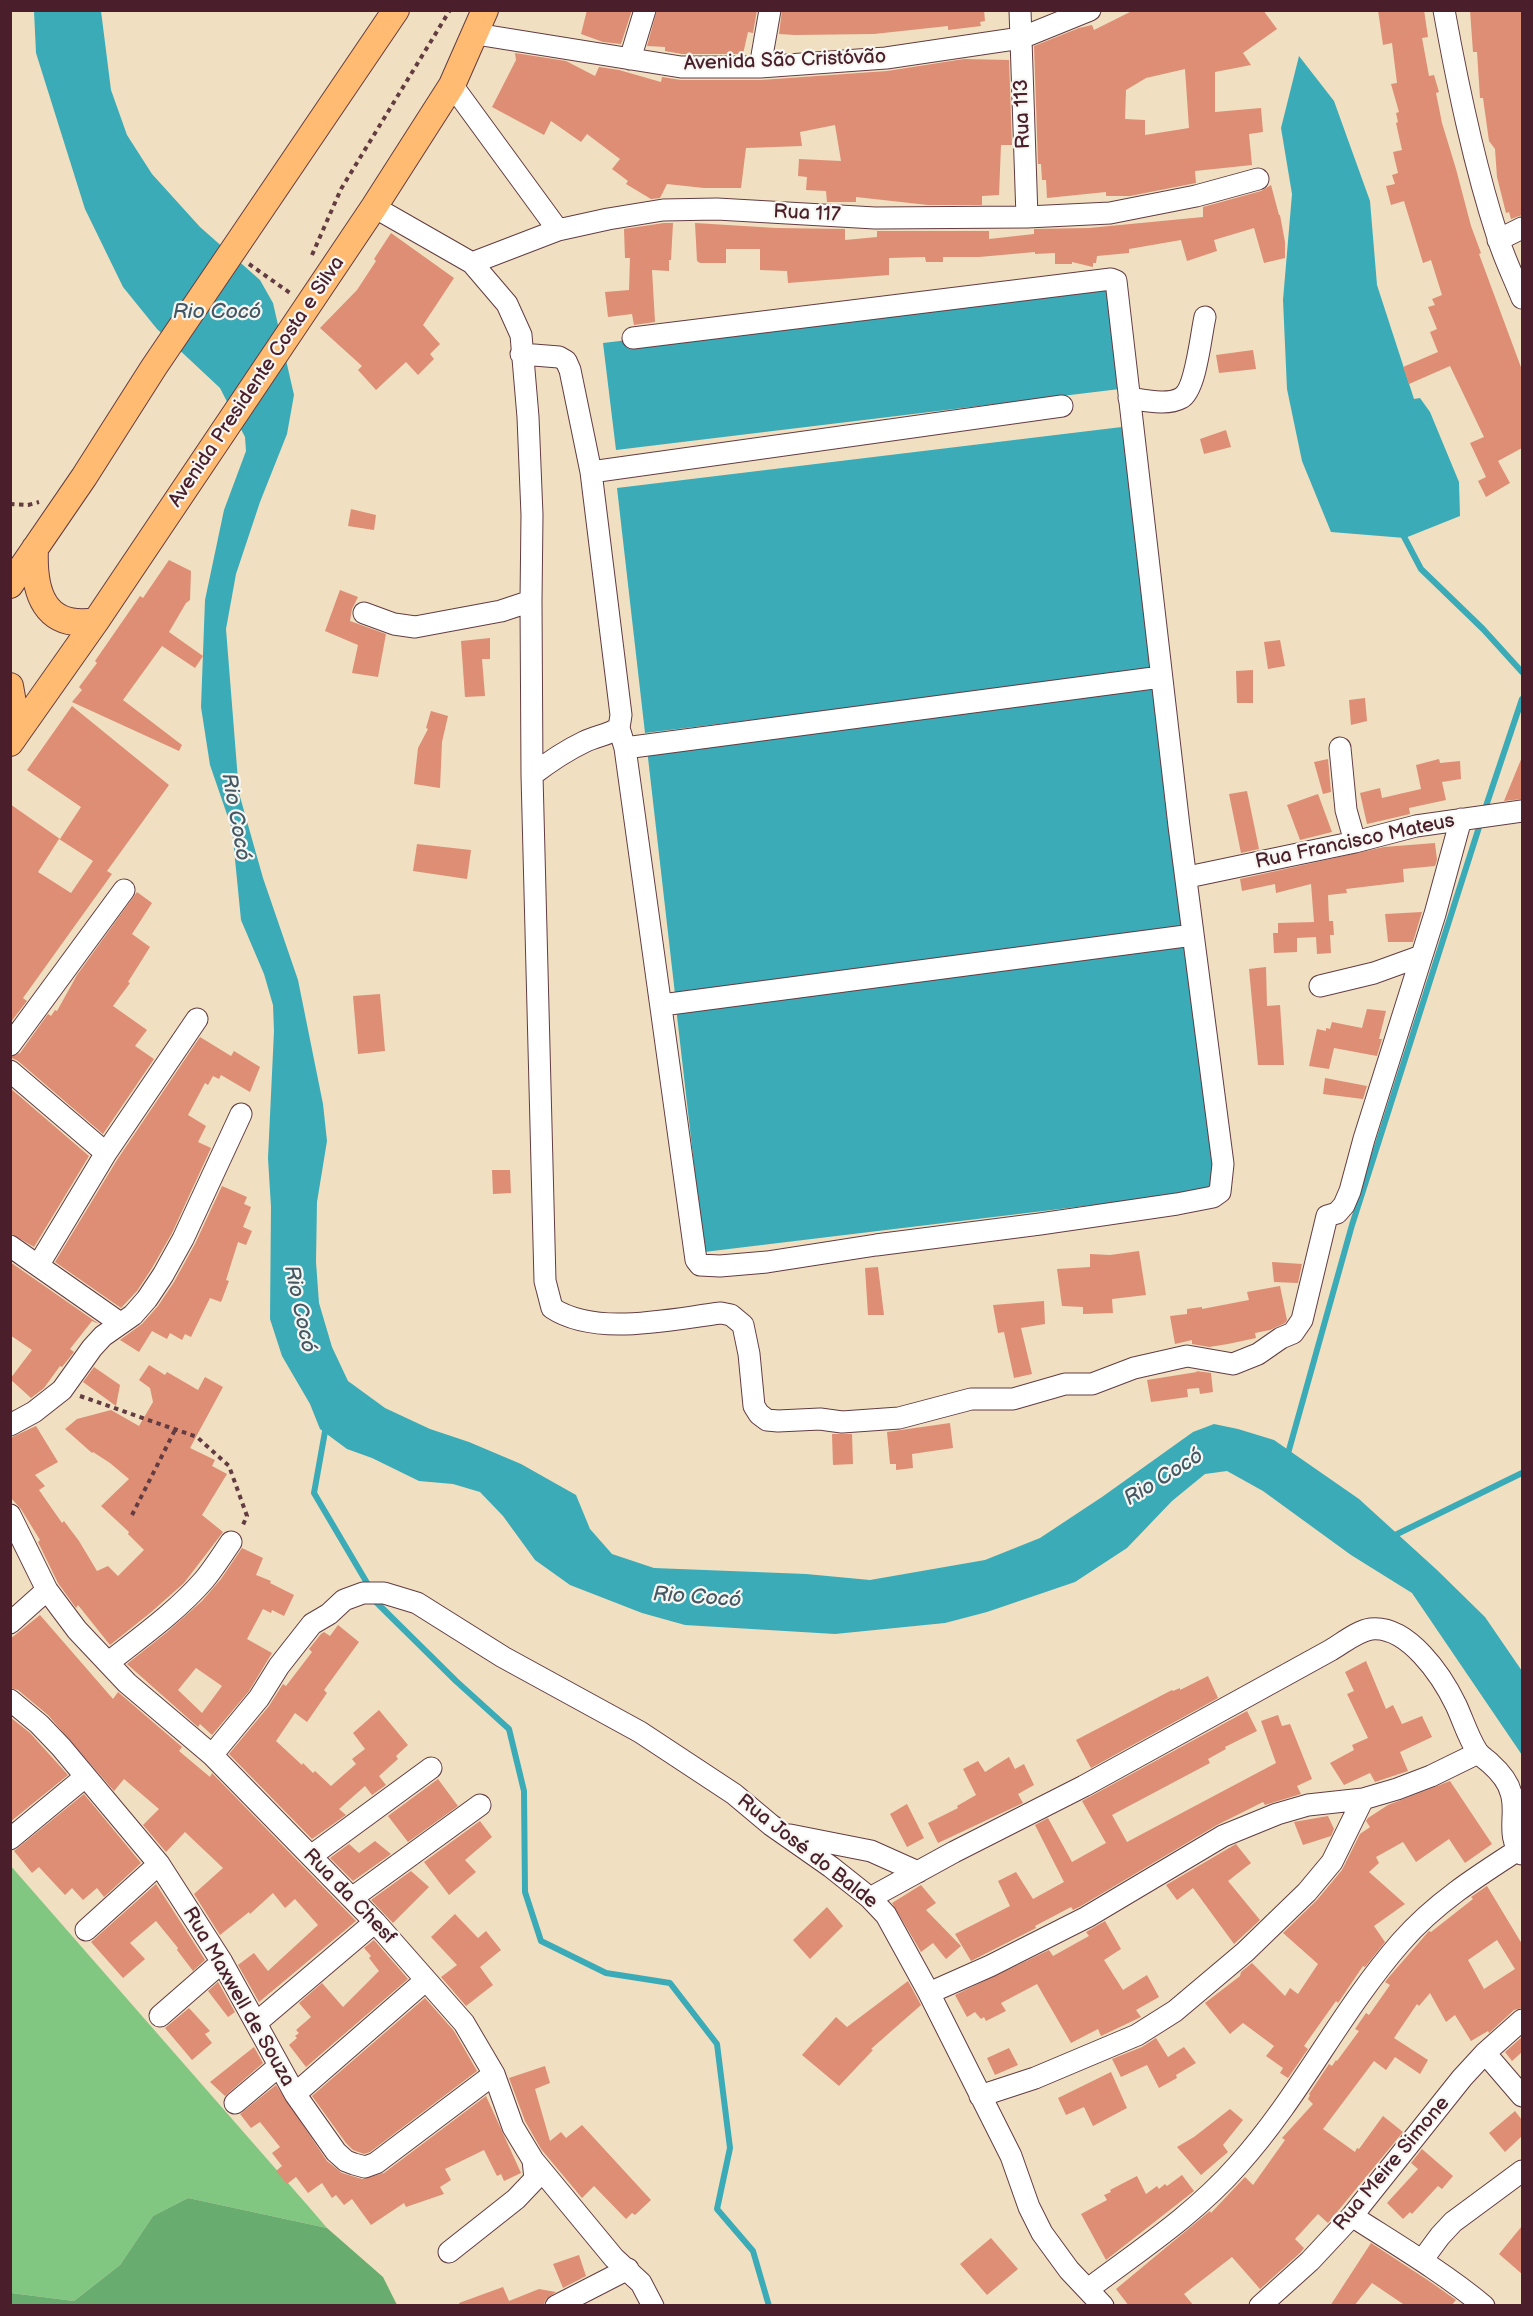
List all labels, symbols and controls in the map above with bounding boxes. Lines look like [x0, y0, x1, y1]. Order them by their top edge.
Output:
street label: Avenida São Cristóvão [683, 45, 887, 77]
street label: Rua 113 [1010, 79, 1036, 149]
street label: Rua 117 [773, 200, 841, 228]
street label: Avenida Presidente Costa e Silva [164, 252, 350, 512]
water label: Rio Cocó [173, 300, 261, 326]
water label: Rio Cocó [215, 771, 255, 863]
street label: Rua Francisco Mateus [1253, 809, 1457, 875]
water label: Rio Cocó [277, 1263, 321, 1355]
water label: Rio Cocó [1120, 1444, 1208, 1512]
water label: Rio Cocó [652, 1582, 742, 1614]
street label: Rua José do Balde [732, 1790, 882, 1914]
street label: Rua da Chesf [297, 1844, 401, 1950]
street label: Rua Maxwell de Souza [177, 1903, 299, 2091]
street label: Rua Meire Simone [1329, 2092, 1455, 2236]

